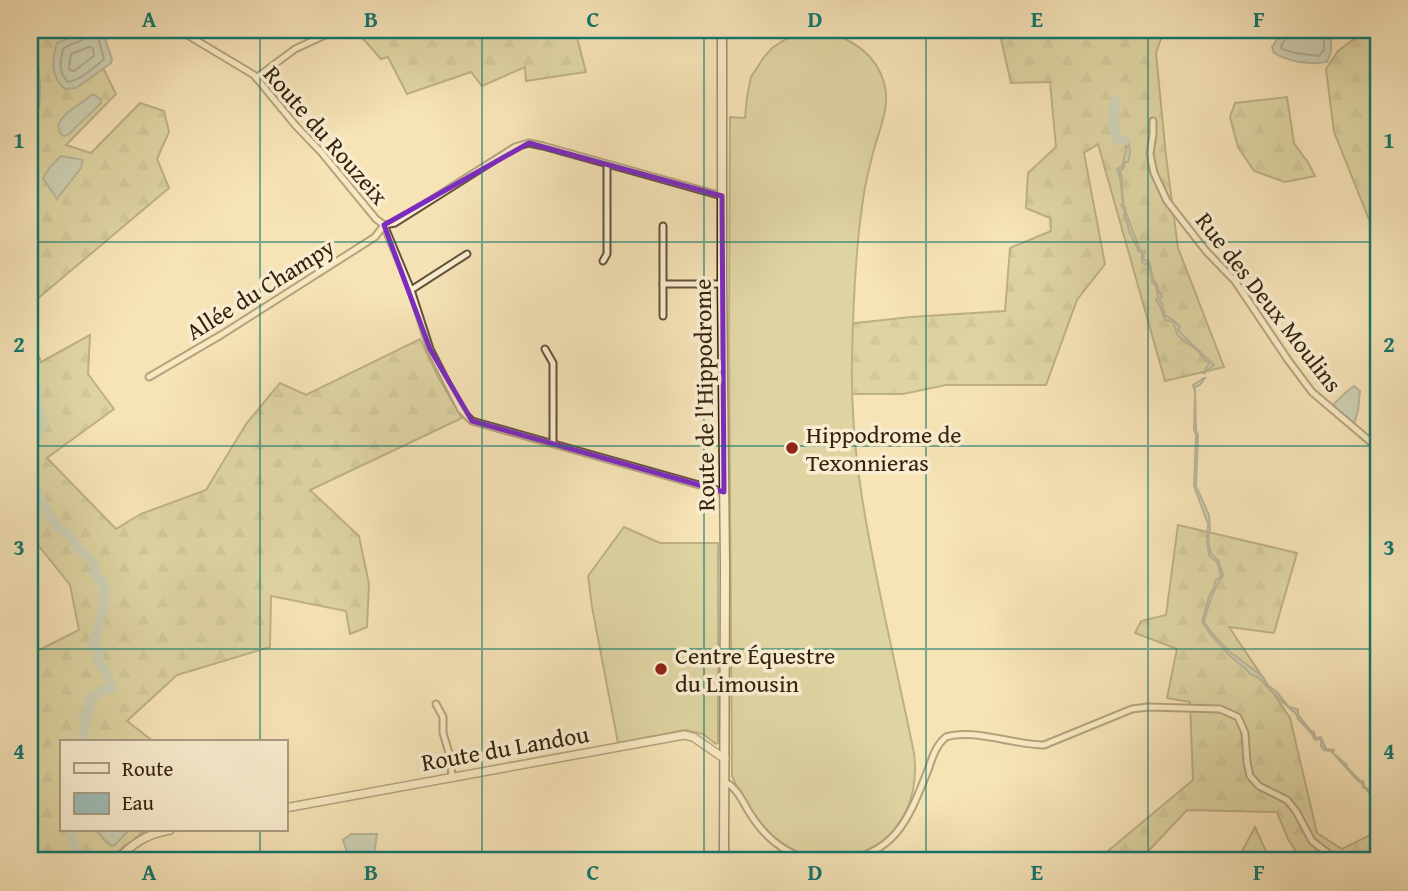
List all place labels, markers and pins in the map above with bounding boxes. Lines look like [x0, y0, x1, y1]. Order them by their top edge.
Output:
place label: Hippodrome de Texonnieras [806, 417, 962, 480]
marker: Hippodrome de Texonnieras [784, 440, 800, 456]
place label: Centre Équestre du Limousin [675, 638, 835, 701]
marker: Centre Équestre du Limousin [653, 661, 669, 677]

